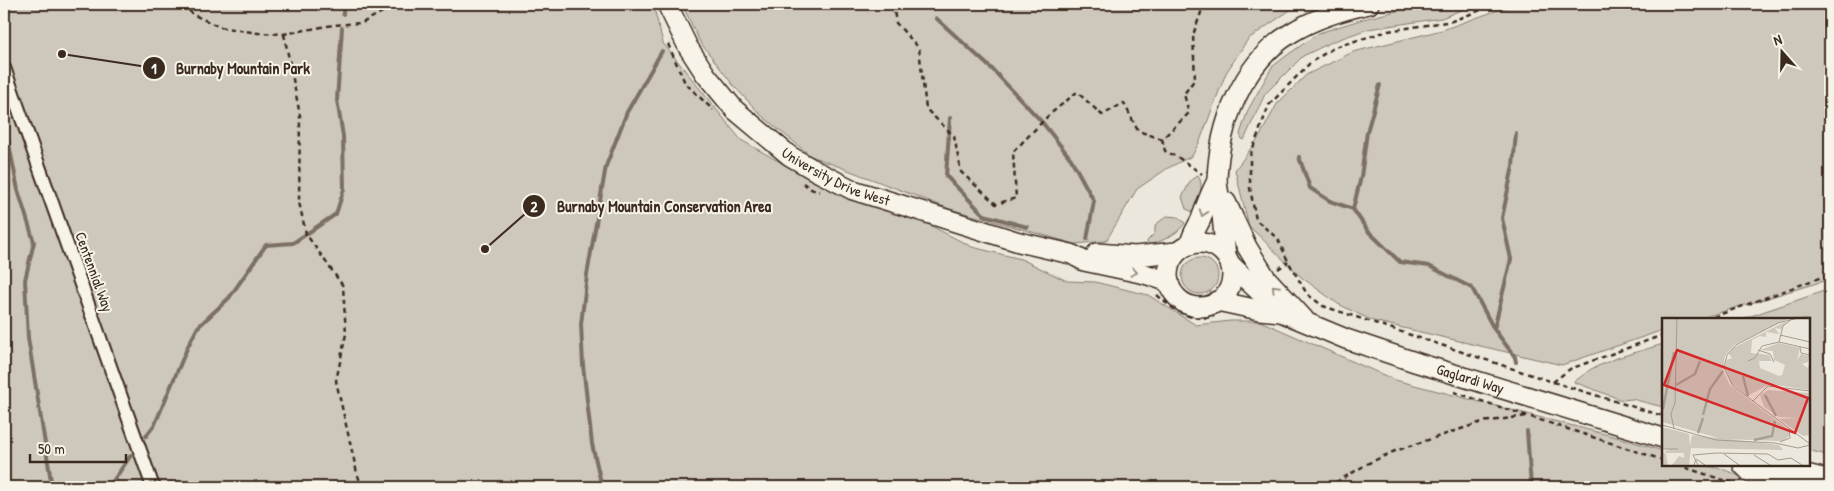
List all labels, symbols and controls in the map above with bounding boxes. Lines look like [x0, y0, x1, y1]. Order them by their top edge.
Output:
north arrow [1756, 28, 1806, 78]
text: N [1771, 29, 1785, 50]
callout: Burnaby Mountain Park [141, 53, 320, 84]
text: Burnaby Mountain Park [176, 57, 310, 80]
text: 1 [151, 58, 157, 79]
street label: University Drive West [777, 142, 894, 211]
callout: Burnaby Mountain Conservation Area [522, 191, 781, 222]
text: Burnaby Mountain Conservation Area [557, 195, 772, 218]
text: 2 [530, 196, 538, 217]
one-way arrow [1199, 208, 1209, 217]
street label: Centennial Way [70, 229, 119, 315]
one-way arrow [1130, 266, 1139, 277]
one-way arrow [1272, 285, 1281, 294]
inset map [1662, 318, 1809, 466]
street label: Gaglardi Way [1434, 358, 1507, 399]
scale bar [30, 431, 126, 463]
text: 50 m [38, 438, 65, 459]

